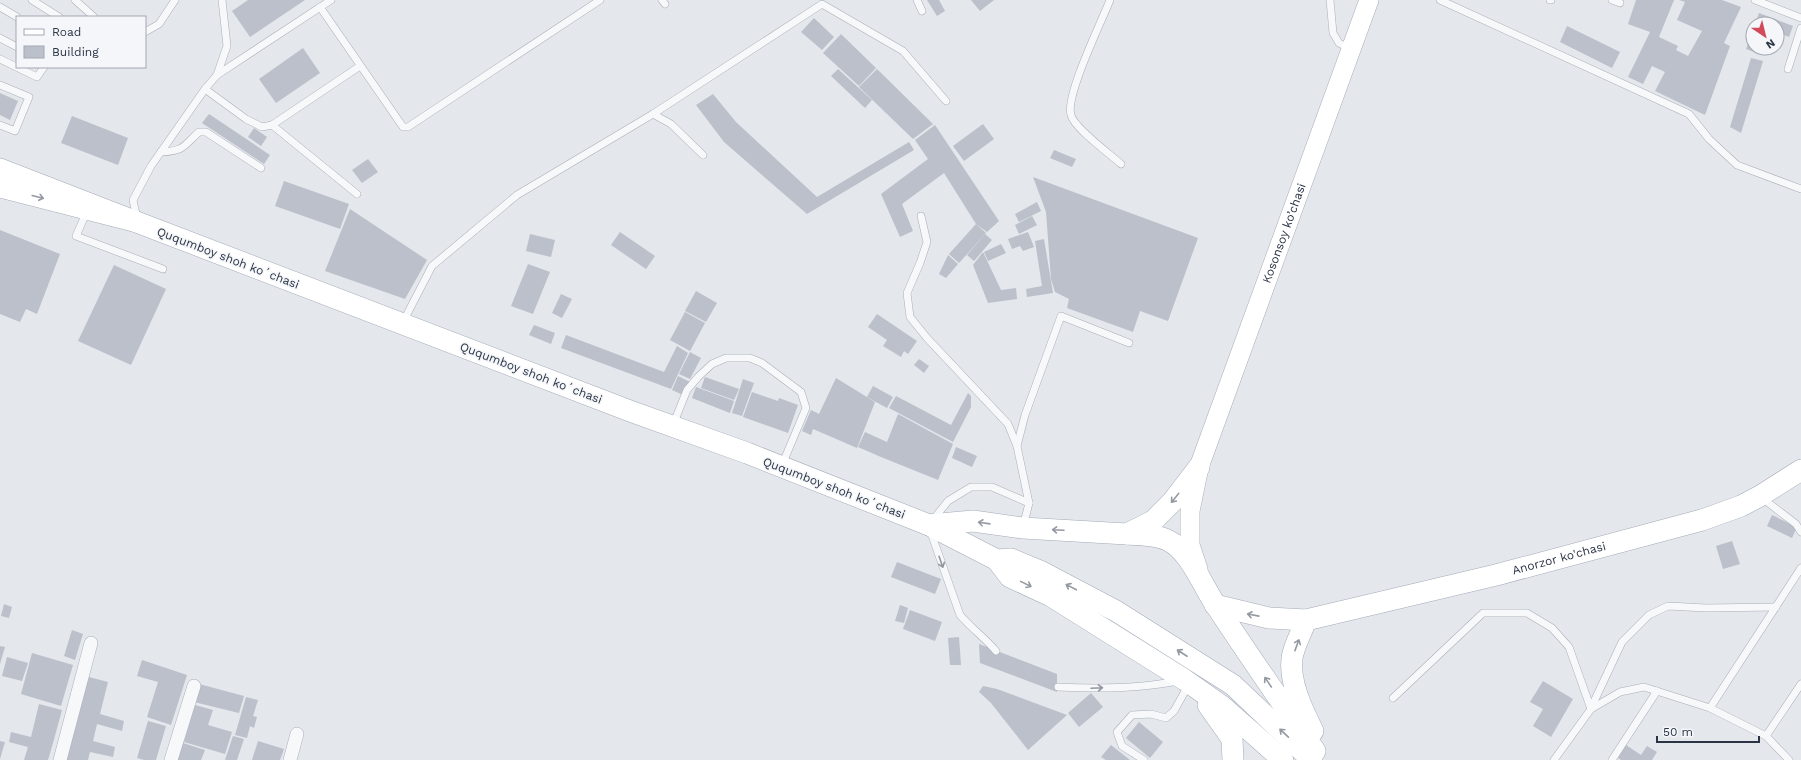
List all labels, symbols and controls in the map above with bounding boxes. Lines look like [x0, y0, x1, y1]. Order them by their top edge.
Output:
legend [16, 16, 146, 68]
north arrow [1745, 16, 1785, 56]
text: Road [52, 25, 81, 39]
text: N [1763, 36, 1778, 51]
text: Building [52, 45, 99, 59]
street label: Kosonsoy ko’chasi [1260, 181, 1309, 285]
one-way arrow [31, 194, 44, 201]
street label: Ququmboy shoh koʻchasi [155, 224, 301, 292]
street label: Ququmboy shoh koʻchasi [458, 339, 604, 407]
street label: Ququmboy shoh koʻchasi [761, 454, 907, 522]
one-way arrow [1171, 493, 1180, 504]
one-way arrow [978, 519, 991, 527]
one-way arrow [1052, 527, 1065, 534]
street label: Anorzor ko'chasi [1511, 539, 1607, 577]
one-way arrow [938, 556, 946, 568]
one-way arrow [1019, 581, 1031, 588]
one-way arrow [1065, 582, 1077, 590]
one-way arrow [1247, 611, 1260, 619]
one-way arrow [1294, 638, 1301, 651]
one-way arrow [1176, 649, 1188, 657]
one-way arrow [1264, 676, 1272, 687]
one-way arrow [1090, 685, 1103, 692]
scale bar [1657, 718, 1759, 744]
text: 50 m [1663, 725, 1693, 739]
one-way arrow [1279, 729, 1289, 738]

